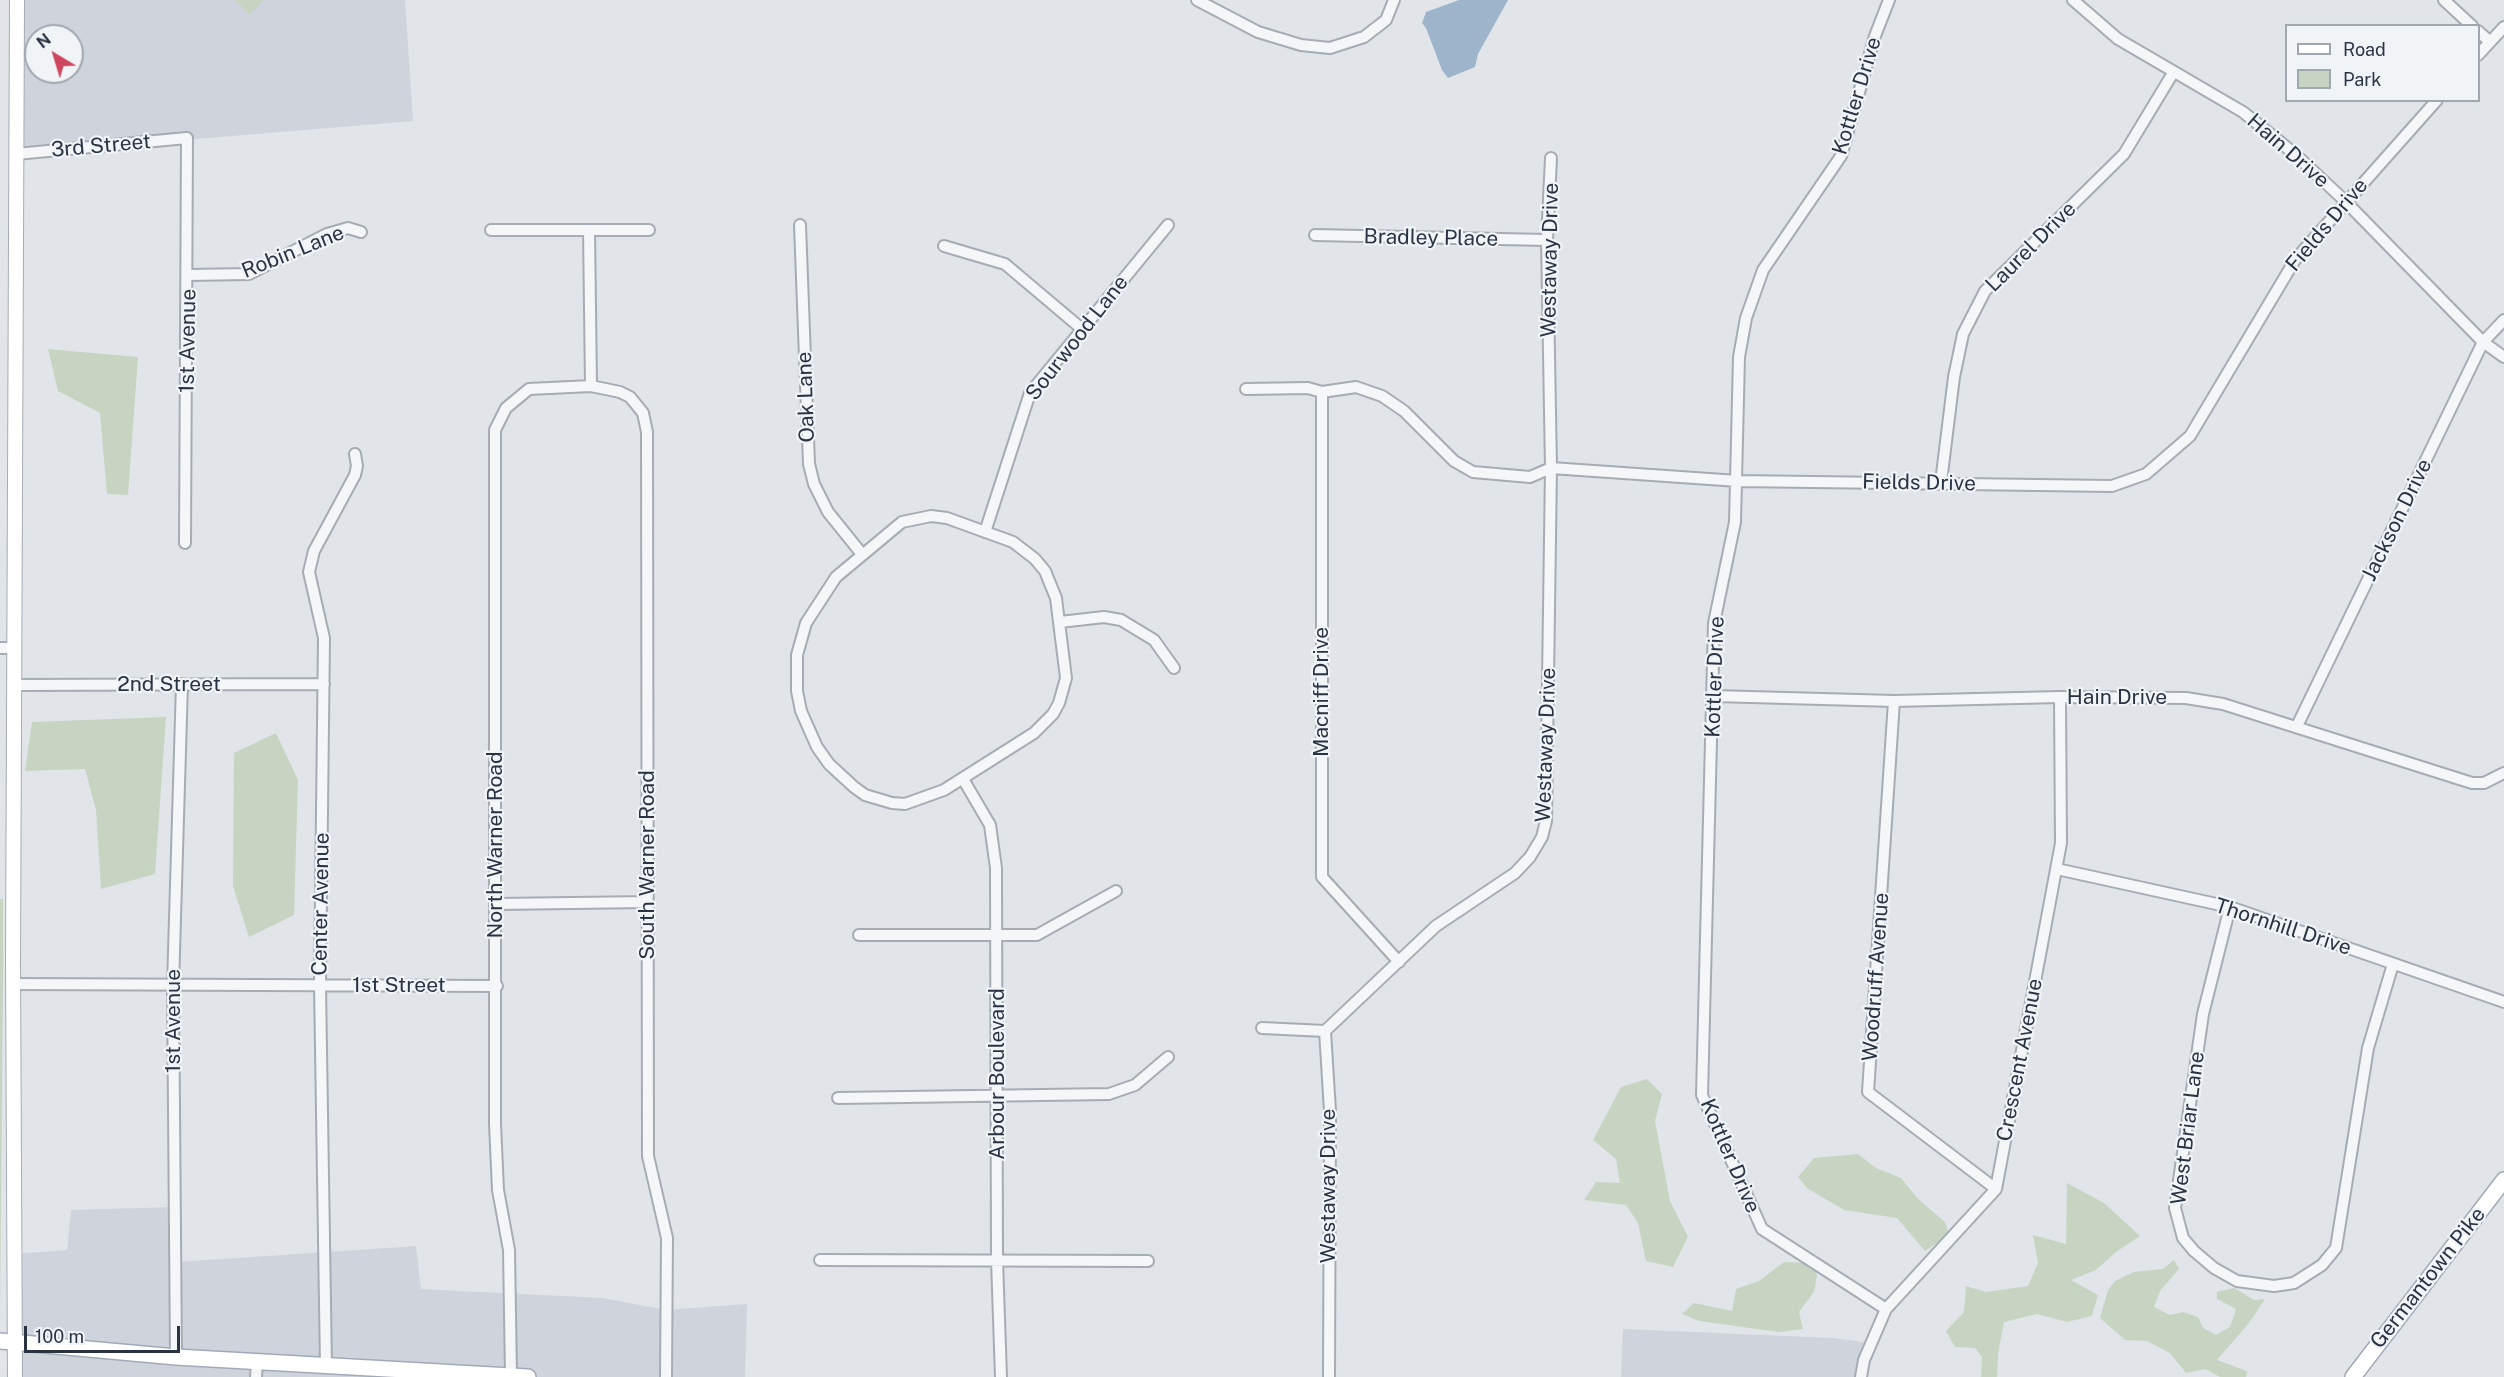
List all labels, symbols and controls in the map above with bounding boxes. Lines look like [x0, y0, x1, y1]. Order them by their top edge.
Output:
north arrow [24, 24, 84, 84]
legend [2285, 24, 2480, 102]
text: N [33, 30, 55, 52]
street label: Kottler Drive [1827, 34, 1887, 158]
text: Road [2343, 39, 2386, 60]
text: Park [2343, 69, 2381, 90]
street label: Hain Drive [2242, 109, 2334, 193]
street label: 3rd Street [50, 129, 152, 163]
street label: Fields Drive [2281, 173, 2373, 277]
street label: Westaway Drive [1536, 182, 1564, 338]
street label: Laurel Drive [1981, 197, 2081, 297]
street label: Robin Lane [238, 220, 348, 284]
street label: Bradley Place [1363, 224, 1499, 252]
street label: Sourwood Lane [1020, 270, 1134, 406]
street label: 1st Avenue [174, 289, 202, 393]
street label: Oak Lane [792, 351, 820, 443]
street label: Jackson Drive [2357, 455, 2437, 585]
street label: Fields Drive [1862, 469, 1976, 497]
street label: Kottler Drive [1700, 616, 1730, 738]
street label: Macniff Drive [1309, 627, 1335, 757]
street label: Westaway Drive [1531, 667, 1561, 823]
street label: 2nd Street [117, 672, 221, 698]
street label: Hain Drive [2067, 685, 2167, 711]
street label: North Warner Road [483, 752, 509, 938]
street label: South Warner Road [635, 770, 661, 960]
street label: Center Avenue [307, 832, 335, 976]
street label: Woodruff Avenue [1858, 892, 1894, 1062]
street label: Thornhill Drive [2212, 893, 2354, 961]
street label: 1st Avenue [161, 969, 187, 1073]
street label: 1st Street [352, 973, 446, 999]
street label: Crescent Avenue [1992, 976, 2048, 1144]
street label: Arbour Boulevard [985, 988, 1011, 1160]
street label: West Briar Lane [2166, 1050, 2210, 1206]
street label: Kottler Drive [1695, 1095, 1765, 1217]
street label: Westaway Drive [1316, 1109, 1342, 1263]
street label: Germantown Pike [2365, 1202, 2491, 1354]
scale bar [27, 1314, 183, 1352]
text: 100 m [35, 1326, 84, 1347]

